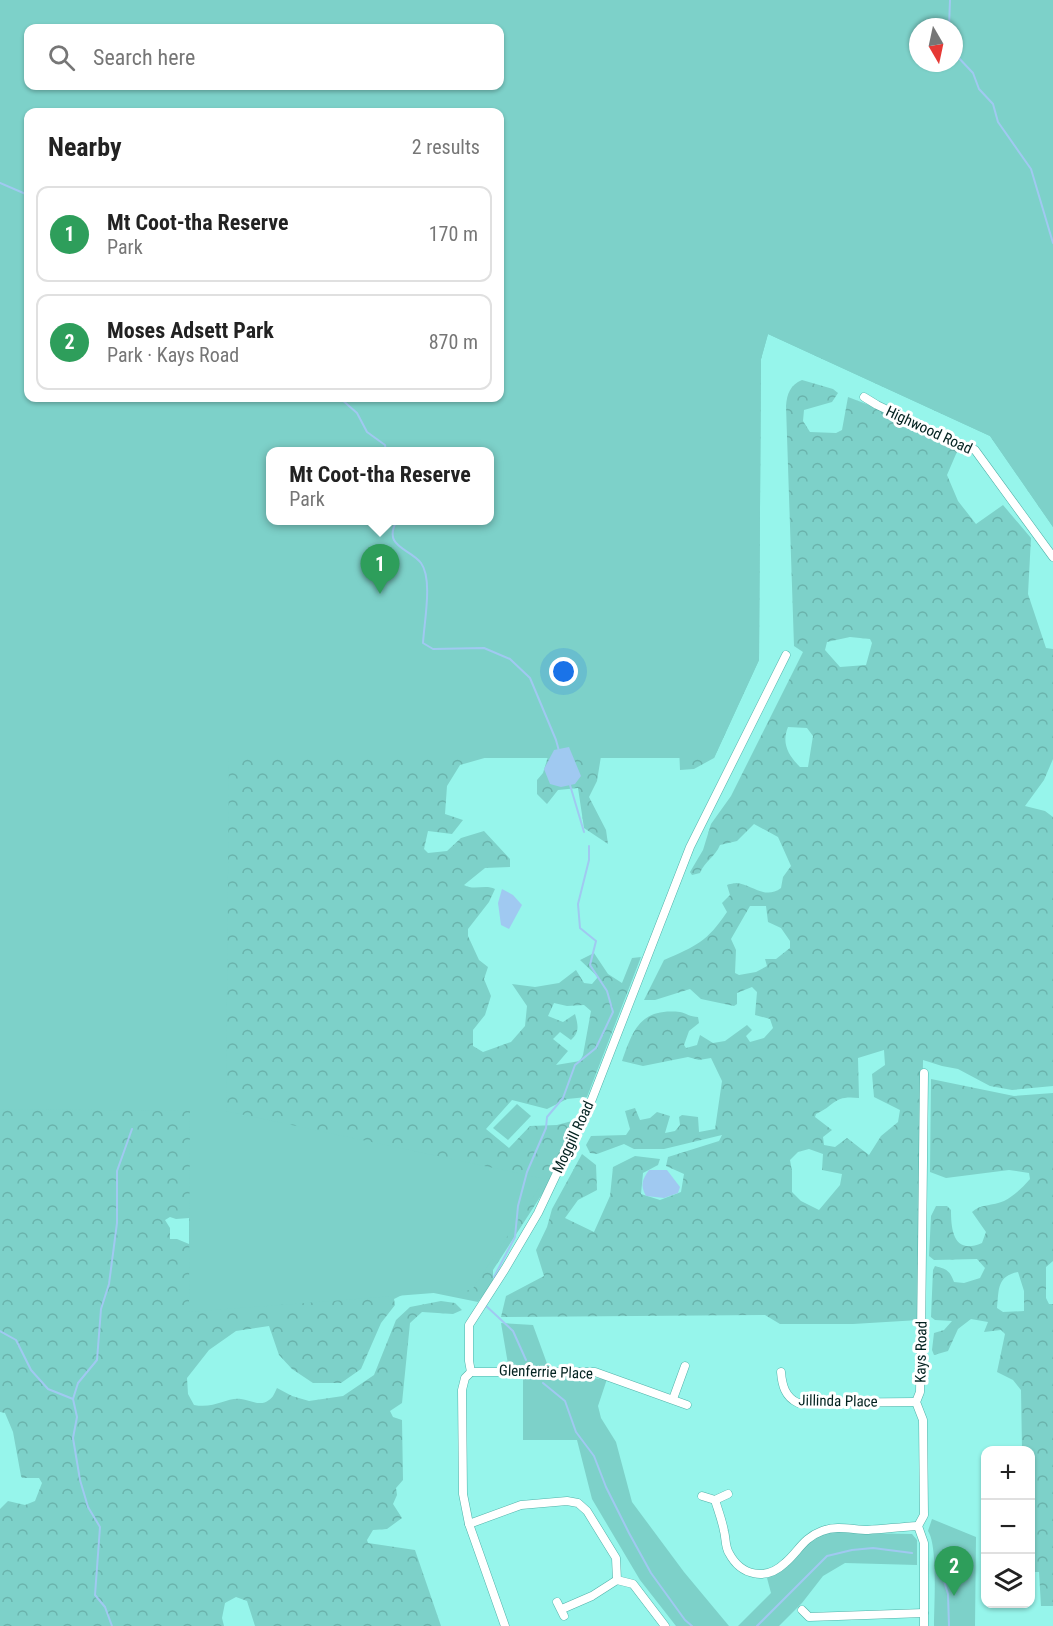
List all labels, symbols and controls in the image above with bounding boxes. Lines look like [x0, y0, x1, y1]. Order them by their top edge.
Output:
north arrow [909, 18, 963, 72]
search box [24, 24, 504, 90]
icon: search [45, 41, 78, 74]
text: Search here [93, 45, 195, 70]
text: Nearby [48, 132, 122, 162]
text: 2 results [412, 135, 480, 159]
text: Mt Coot-tha Reserve [107, 210, 289, 235]
text: 1 [64, 222, 75, 246]
text: 170 m [429, 222, 478, 246]
text: Park [107, 235, 143, 259]
text: Moses Adsett Park [107, 318, 274, 343]
text: 2 [64, 330, 75, 354]
text: 870 m [429, 330, 478, 354]
text: Park · Kays Road [107, 343, 239, 367]
street label: Highwood Road [883, 402, 975, 458]
popup [266, 447, 494, 525]
text: Mt Coot-tha Reserve [289, 462, 471, 487]
text: Park [289, 487, 325, 511]
pin: 1 [360, 544, 400, 594]
your location [549, 657, 578, 686]
street label: Moggill Road [548, 1098, 598, 1176]
street label: Kays Road [911, 1321, 931, 1383]
street label: Glenferrie Place [499, 1361, 593, 1383]
street label: Jillinda Place [798, 1391, 878, 1411]
map controls [981, 1446, 1035, 1608]
button: + [981, 1446, 1035, 1500]
button: − [981, 1500, 1035, 1554]
pin: 2 [934, 1546, 974, 1596]
button: layers [981, 1554, 1035, 1608]

